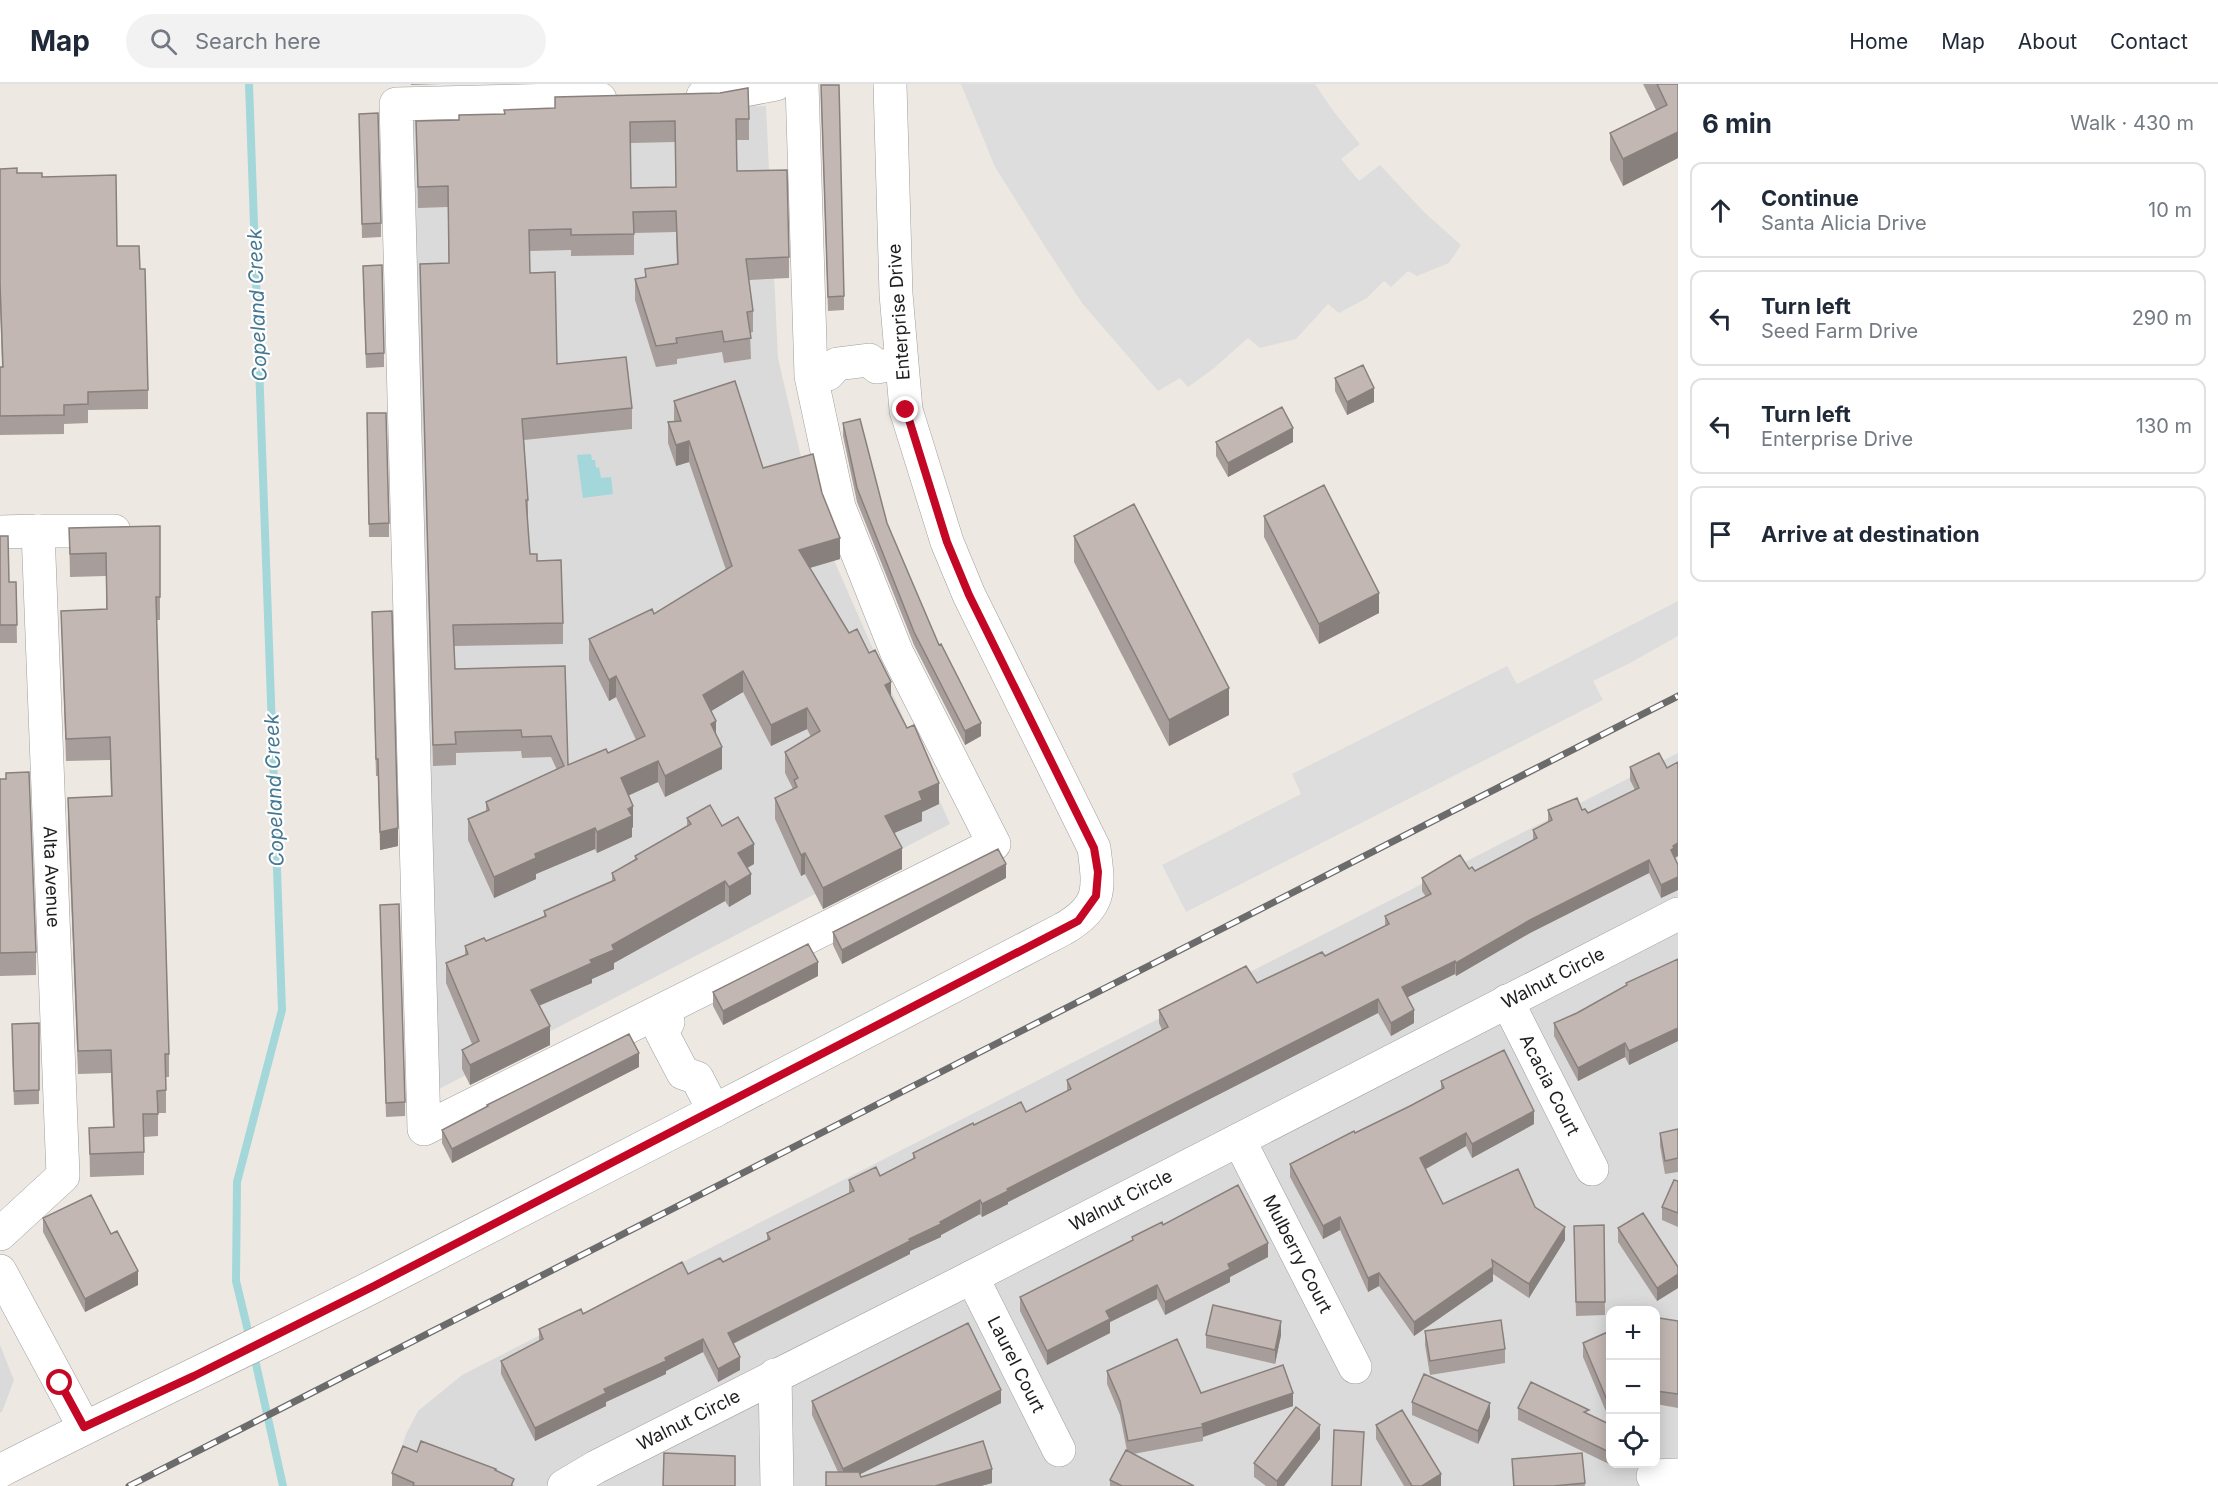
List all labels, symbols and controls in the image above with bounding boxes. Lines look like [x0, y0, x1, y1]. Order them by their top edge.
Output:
search box [126, 14, 546, 68]
text: Map [30, 24, 90, 58]
icon: search [147, 25, 180, 58]
text: Search here [195, 28, 321, 54]
text: Home [1849, 29, 1908, 54]
text: Map [1941, 29, 1985, 54]
text: About [2018, 29, 2077, 54]
text: Contact [2110, 29, 2188, 54]
text: 6 min [1702, 108, 1772, 139]
text: Walk · 430 m [2070, 111, 2194, 135]
text: Continue [1761, 185, 1859, 211]
icon: ahead [1704, 194, 1737, 227]
text: 10 m [2148, 198, 2192, 222]
text: Santa Alicia Drive [1761, 211, 1927, 235]
water label: Copeland Creek [242, 227, 272, 382]
street label: Enterprise Drive [883, 243, 914, 381]
text: Turn left [1761, 293, 1851, 319]
icon: left [1704, 302, 1737, 335]
text: 290 m [2132, 306, 2192, 330]
text: Seed Farm Drive [1761, 319, 1918, 343]
route end [892, 396, 918, 422]
text: Turn left [1761, 401, 1851, 427]
icon: left [1704, 410, 1737, 443]
text: 130 m [2136, 414, 2192, 438]
text: Enterprise Drive [1761, 427, 1913, 451]
icon: arrive [1704, 518, 1737, 551]
text: Arrive at destination [1761, 521, 1980, 547]
water label: Copeland Creek [259, 712, 289, 867]
street label: Alta Avenue [39, 826, 64, 928]
street label: Walnut Circle [1498, 943, 1608, 1013]
street label: Acacia Court [1516, 1031, 1584, 1139]
street label: Walnut Circle [1066, 1165, 1176, 1235]
street label: Mulberry Court [1259, 1191, 1337, 1316]
map controls [1606, 1306, 1660, 1468]
button: + [1606, 1306, 1660, 1360]
street label: Laurel Court [984, 1313, 1049, 1416]
button: − [1606, 1360, 1660, 1414]
route start [46, 1369, 72, 1395]
street label: Walnut Circle [633, 1385, 743, 1455]
button: locate [1606, 1414, 1660, 1468]

